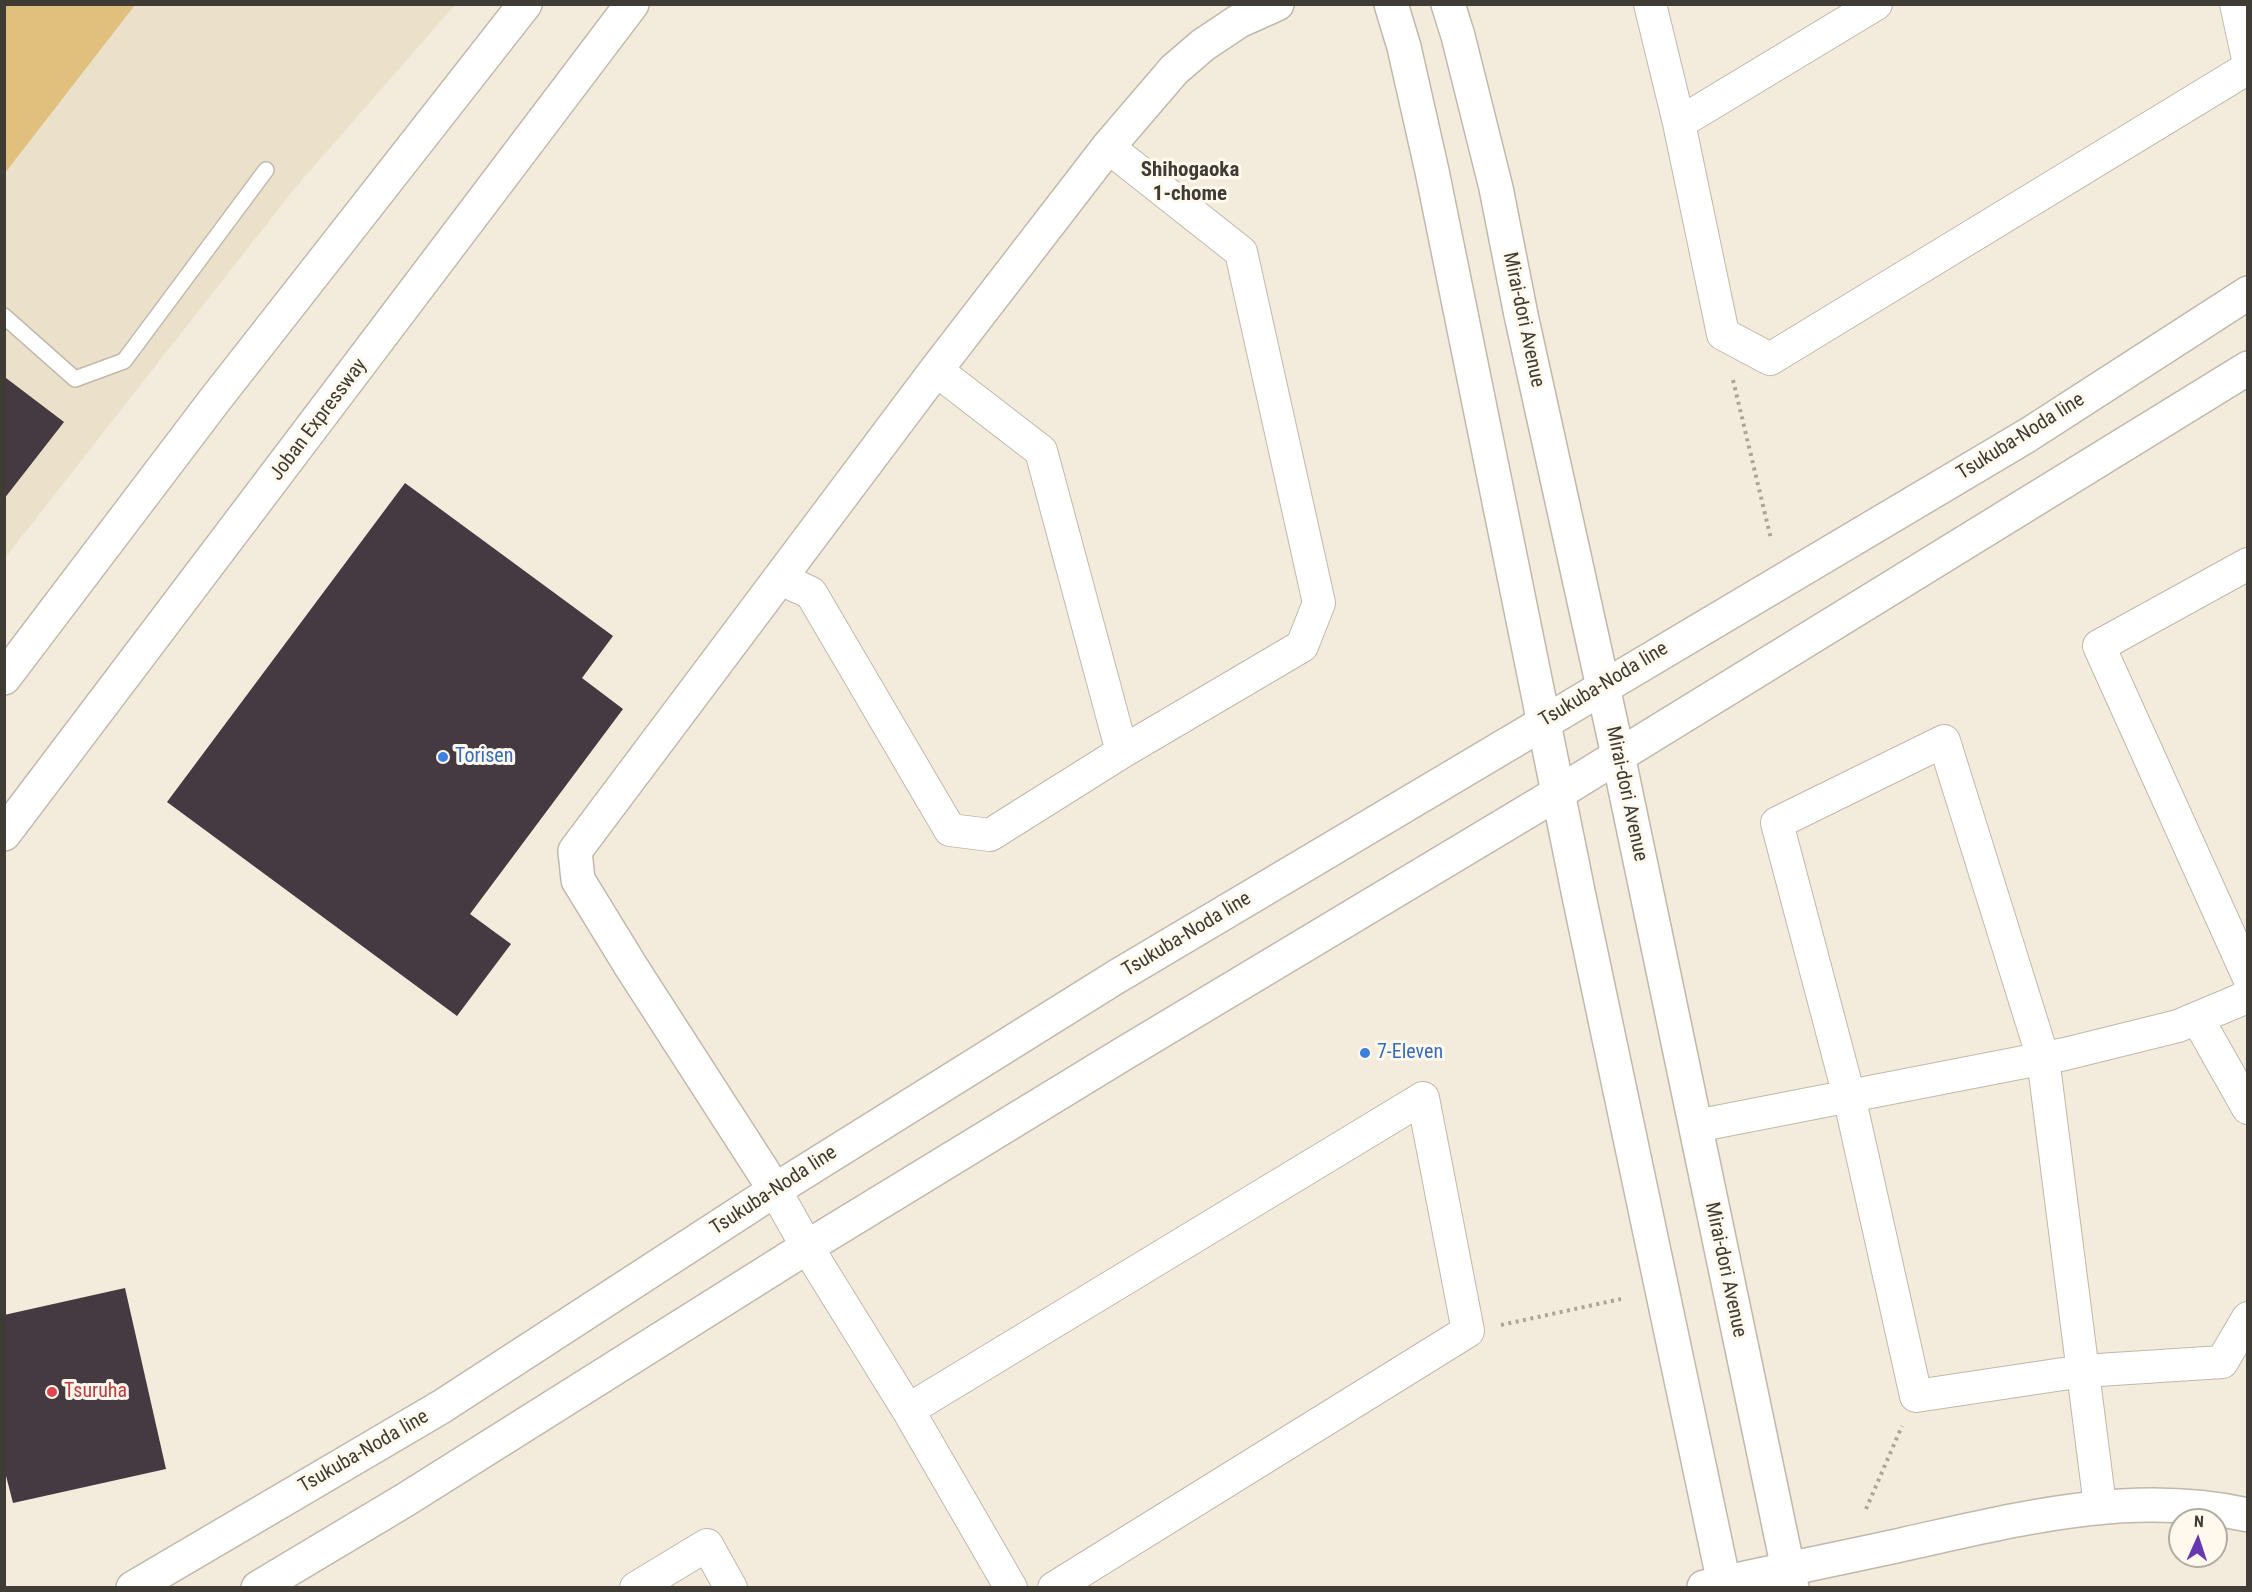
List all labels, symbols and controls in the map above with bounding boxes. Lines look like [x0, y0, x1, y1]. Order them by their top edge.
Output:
district label: Shihogaoka 1-chome [1141, 158, 1239, 208]
street label: Mirai-dori Avenue [1497, 250, 1549, 390]
street label: Joban Expressway [265, 354, 373, 486]
street label: Tsukuba-Noda line [1953, 388, 2089, 486]
street label: Tsukuba-Noda line [1535, 637, 1673, 733]
street label: Mirai-dori Avenue [1600, 724, 1652, 864]
place label: Torisen [455, 745, 513, 769]
marker: Torisen [436, 750, 450, 764]
street label: Tsukuba-Noda line [1118, 887, 1256, 983]
place label: 7-Eleven [1377, 1041, 1443, 1065]
marker: 7-Eleven [1358, 1046, 1372, 1060]
street label: Tsukuba-Noda line [706, 1141, 842, 1241]
street label: Mirai-dori Avenue [1699, 1200, 1751, 1340]
place label: Tsuruha [64, 1380, 127, 1404]
marker: Tsuruha [45, 1385, 59, 1399]
street label: Tsukuba-Noda line [295, 1405, 433, 1499]
north arrow [2168, 1508, 2228, 1568]
text: N [2193, 1512, 2204, 1531]

